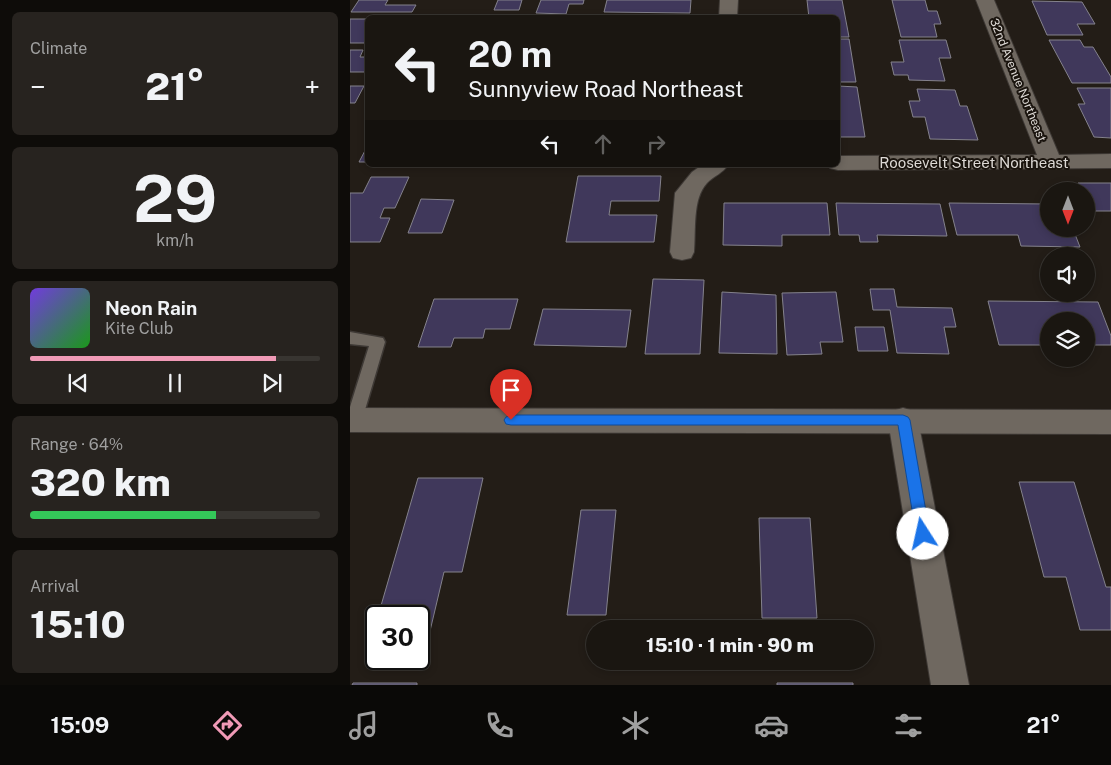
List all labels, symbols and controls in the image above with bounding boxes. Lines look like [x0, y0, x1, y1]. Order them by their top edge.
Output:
street label: 32nd Avenue Northeast [987, 16, 1049, 144]
text: 20 m [468, 34, 552, 75]
icon: left [385, 35, 450, 100]
text: Climate [30, 39, 87, 58]
text: 21° [145, 64, 205, 109]
text: − [30, 70, 46, 103]
text: + [304, 70, 320, 103]
text: Sunnyview Road Northeast [468, 76, 744, 102]
icon: left [536, 130, 564, 158]
icon: ahead [589, 130, 617, 158]
icon: right [642, 130, 670, 158]
street label: Roosevelt Street Northeast [879, 154, 1069, 171]
text: 29 [133, 160, 217, 237]
north arrow [1040, 182, 1095, 238]
map controls [1040, 182, 1095, 367]
text: km/h [156, 231, 194, 250]
button: sound [1040, 247, 1095, 302]
text: Neon Rain [105, 297, 197, 319]
button: layers [1040, 312, 1095, 367]
text: Kite Club [105, 319, 173, 338]
icon: previous [64, 369, 92, 397]
icon: pause [161, 369, 189, 397]
icon: next [258, 369, 286, 397]
pin [490, 369, 532, 420]
icon: arrive [497, 376, 525, 404]
text: Range · 64% [30, 435, 123, 454]
text: 320 km [30, 460, 171, 505]
position arrow [896, 507, 948, 559]
text: Arrival [30, 577, 79, 596]
text: 15:10 [30, 602, 126, 647]
speed limit sign: 30 [365, 605, 430, 670]
text: 15:10 · 1 min · 90 m [646, 634, 814, 656]
icon: directions [210, 708, 245, 743]
icon: music [346, 708, 381, 743]
icon: phone [482, 708, 517, 743]
icon: climate [618, 708, 653, 743]
icon: car [754, 708, 789, 743]
icon: filters [891, 708, 926, 743]
text: 15:09 [51, 712, 109, 738]
text: 21° [1027, 712, 1060, 738]

